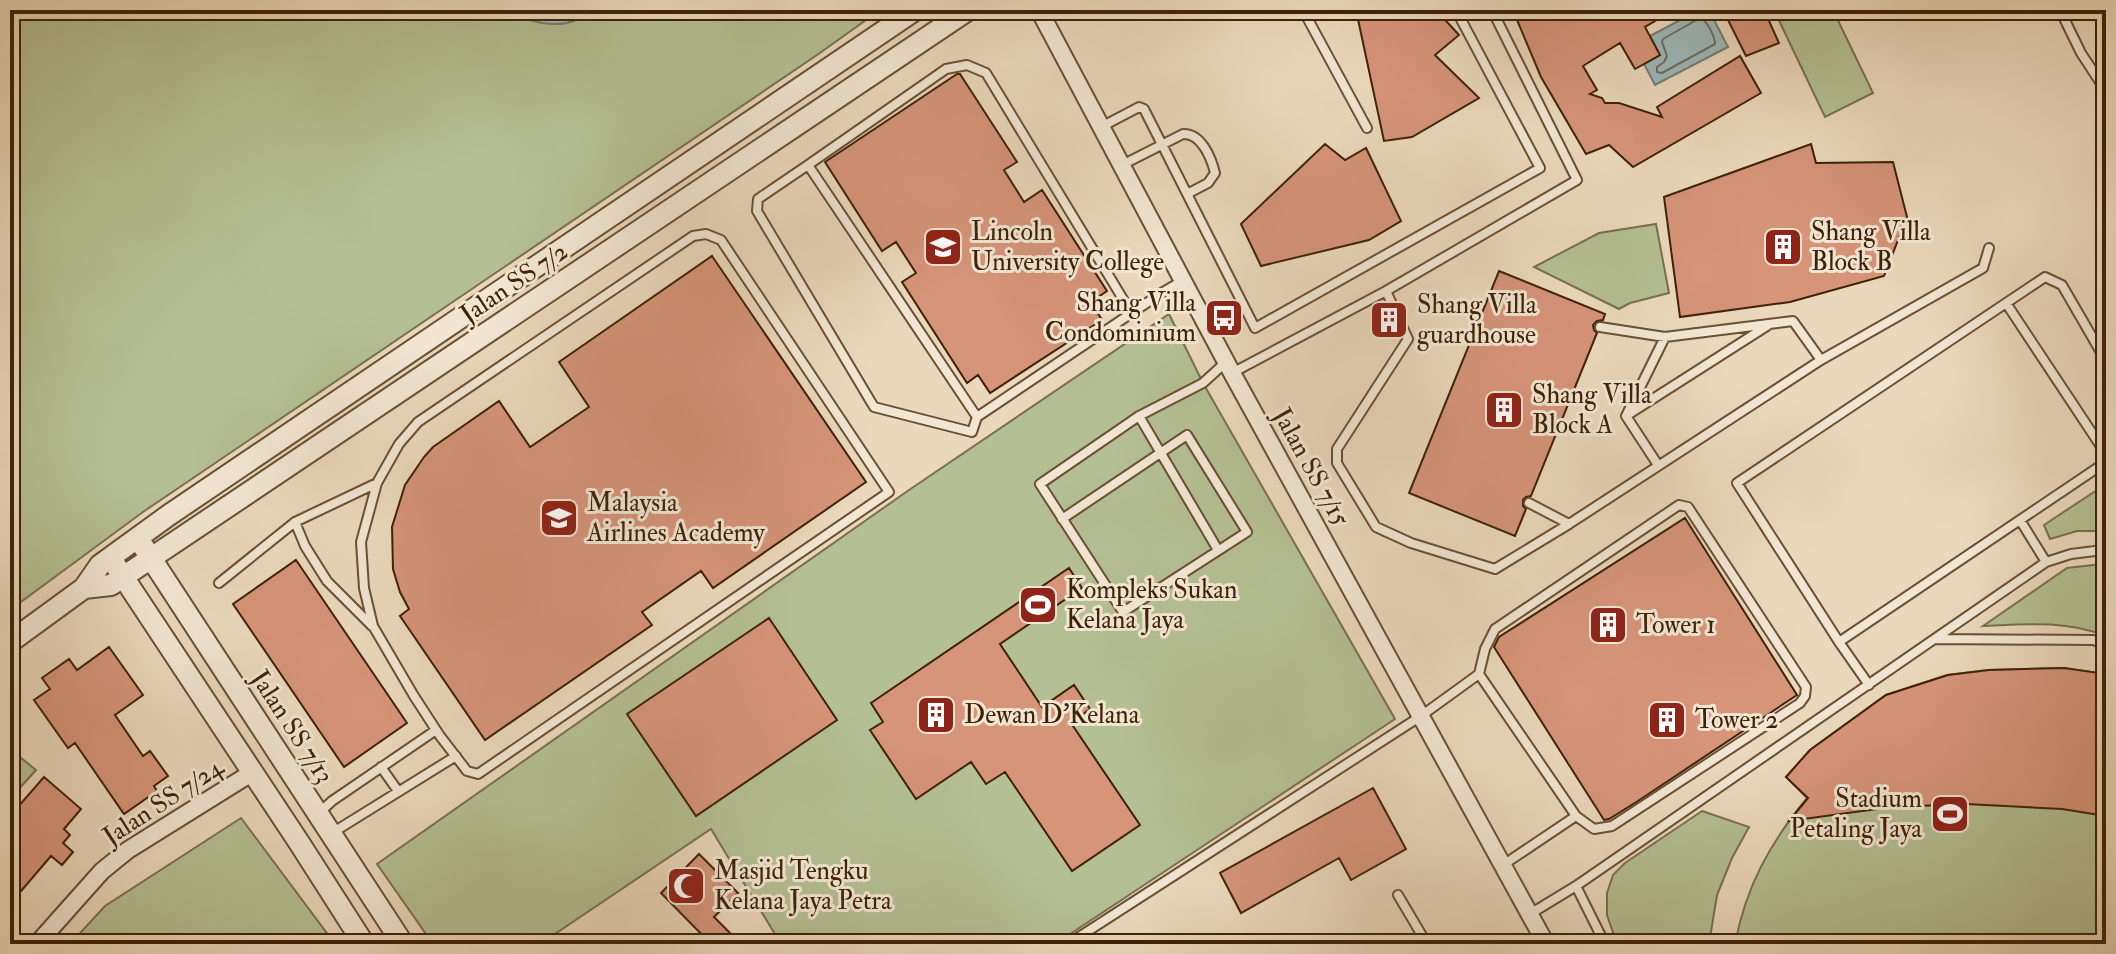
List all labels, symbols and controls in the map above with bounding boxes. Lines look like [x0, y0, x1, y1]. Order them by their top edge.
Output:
place label: Lincoln University College [971, 216, 1164, 278]
place label: Shang Villa Block B [1811, 216, 1931, 278]
school or university icon: Lincoln University College [922, 226, 964, 268]
building icon: Shang Villa Block B [1762, 226, 1804, 268]
street label: Jalan SS 7/2 [453, 235, 574, 331]
place label: Shang Villa Condominium [1045, 287, 1196, 349]
place label: Shang Villa guardhouse [1417, 289, 1537, 351]
bus stop icon: Shang Villa Condominium [1203, 297, 1245, 339]
building icon: Shang Villa guardhouse [1368, 299, 1410, 341]
place label: Shang Villa Block A [1532, 379, 1652, 441]
building icon: Shang Villa Block A [1483, 389, 1525, 431]
street label: Jalan SS 7/15 [1265, 401, 1357, 532]
place label: Malaysia Airlines Academy [586, 487, 765, 549]
school or university icon: Malaysia Airlines Academy [538, 497, 580, 539]
place label: Kompleks Sukan Kelana Jaya [1066, 574, 1237, 636]
sports icon: Kompleks Sukan Kelana Jaya [1017, 584, 1059, 626]
building icon: Tower 1 [1587, 604, 1629, 646]
place label: Tower 1 [1636, 609, 1716, 641]
street label: Jalan SS 7/13 [243, 663, 341, 790]
building icon: Dewan D'Kelana [915, 694, 957, 736]
place label: Dewan D'Kelana [964, 699, 1140, 731]
building icon: Tower 2 [1646, 699, 1688, 741]
place label: Tower 2 [1695, 704, 1778, 736]
street label: Jalan SS 7/24 [96, 751, 230, 853]
place label: Stadium Petaling Jaya [1790, 783, 1922, 845]
sports icon: Stadium Petaling Jaya [1929, 793, 1971, 835]
place label: Masjid Tengku Kelana Jaya Petra [714, 855, 892, 917]
mosque icon: Masjid Tengku Kelana Jaya Petra [665, 865, 707, 907]

